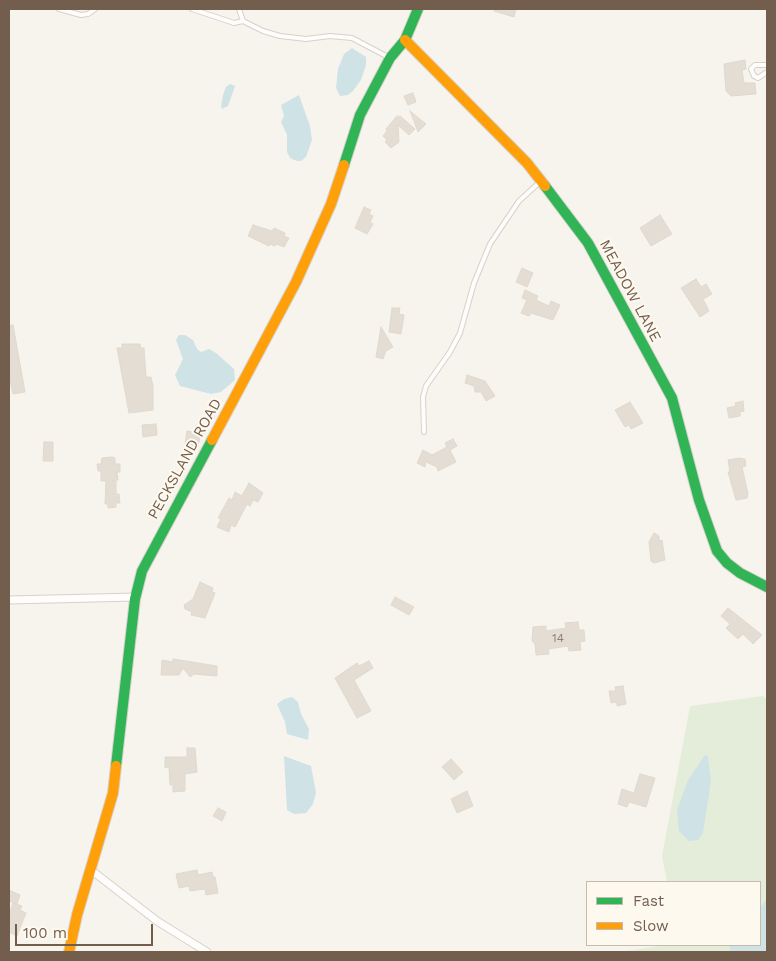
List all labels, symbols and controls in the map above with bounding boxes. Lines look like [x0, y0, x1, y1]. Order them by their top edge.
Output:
street label: MEADOW LANE [595, 237, 665, 345]
street label: PECKSLAND ROAD [144, 396, 226, 522]
house number: 14 [552, 631, 564, 645]
legend [586, 881, 761, 946]
text: Fast [633, 892, 664, 910]
scale bar [18, 914, 155, 946]
text: Slow [633, 917, 669, 935]
text: 100 m [23, 924, 67, 942]

